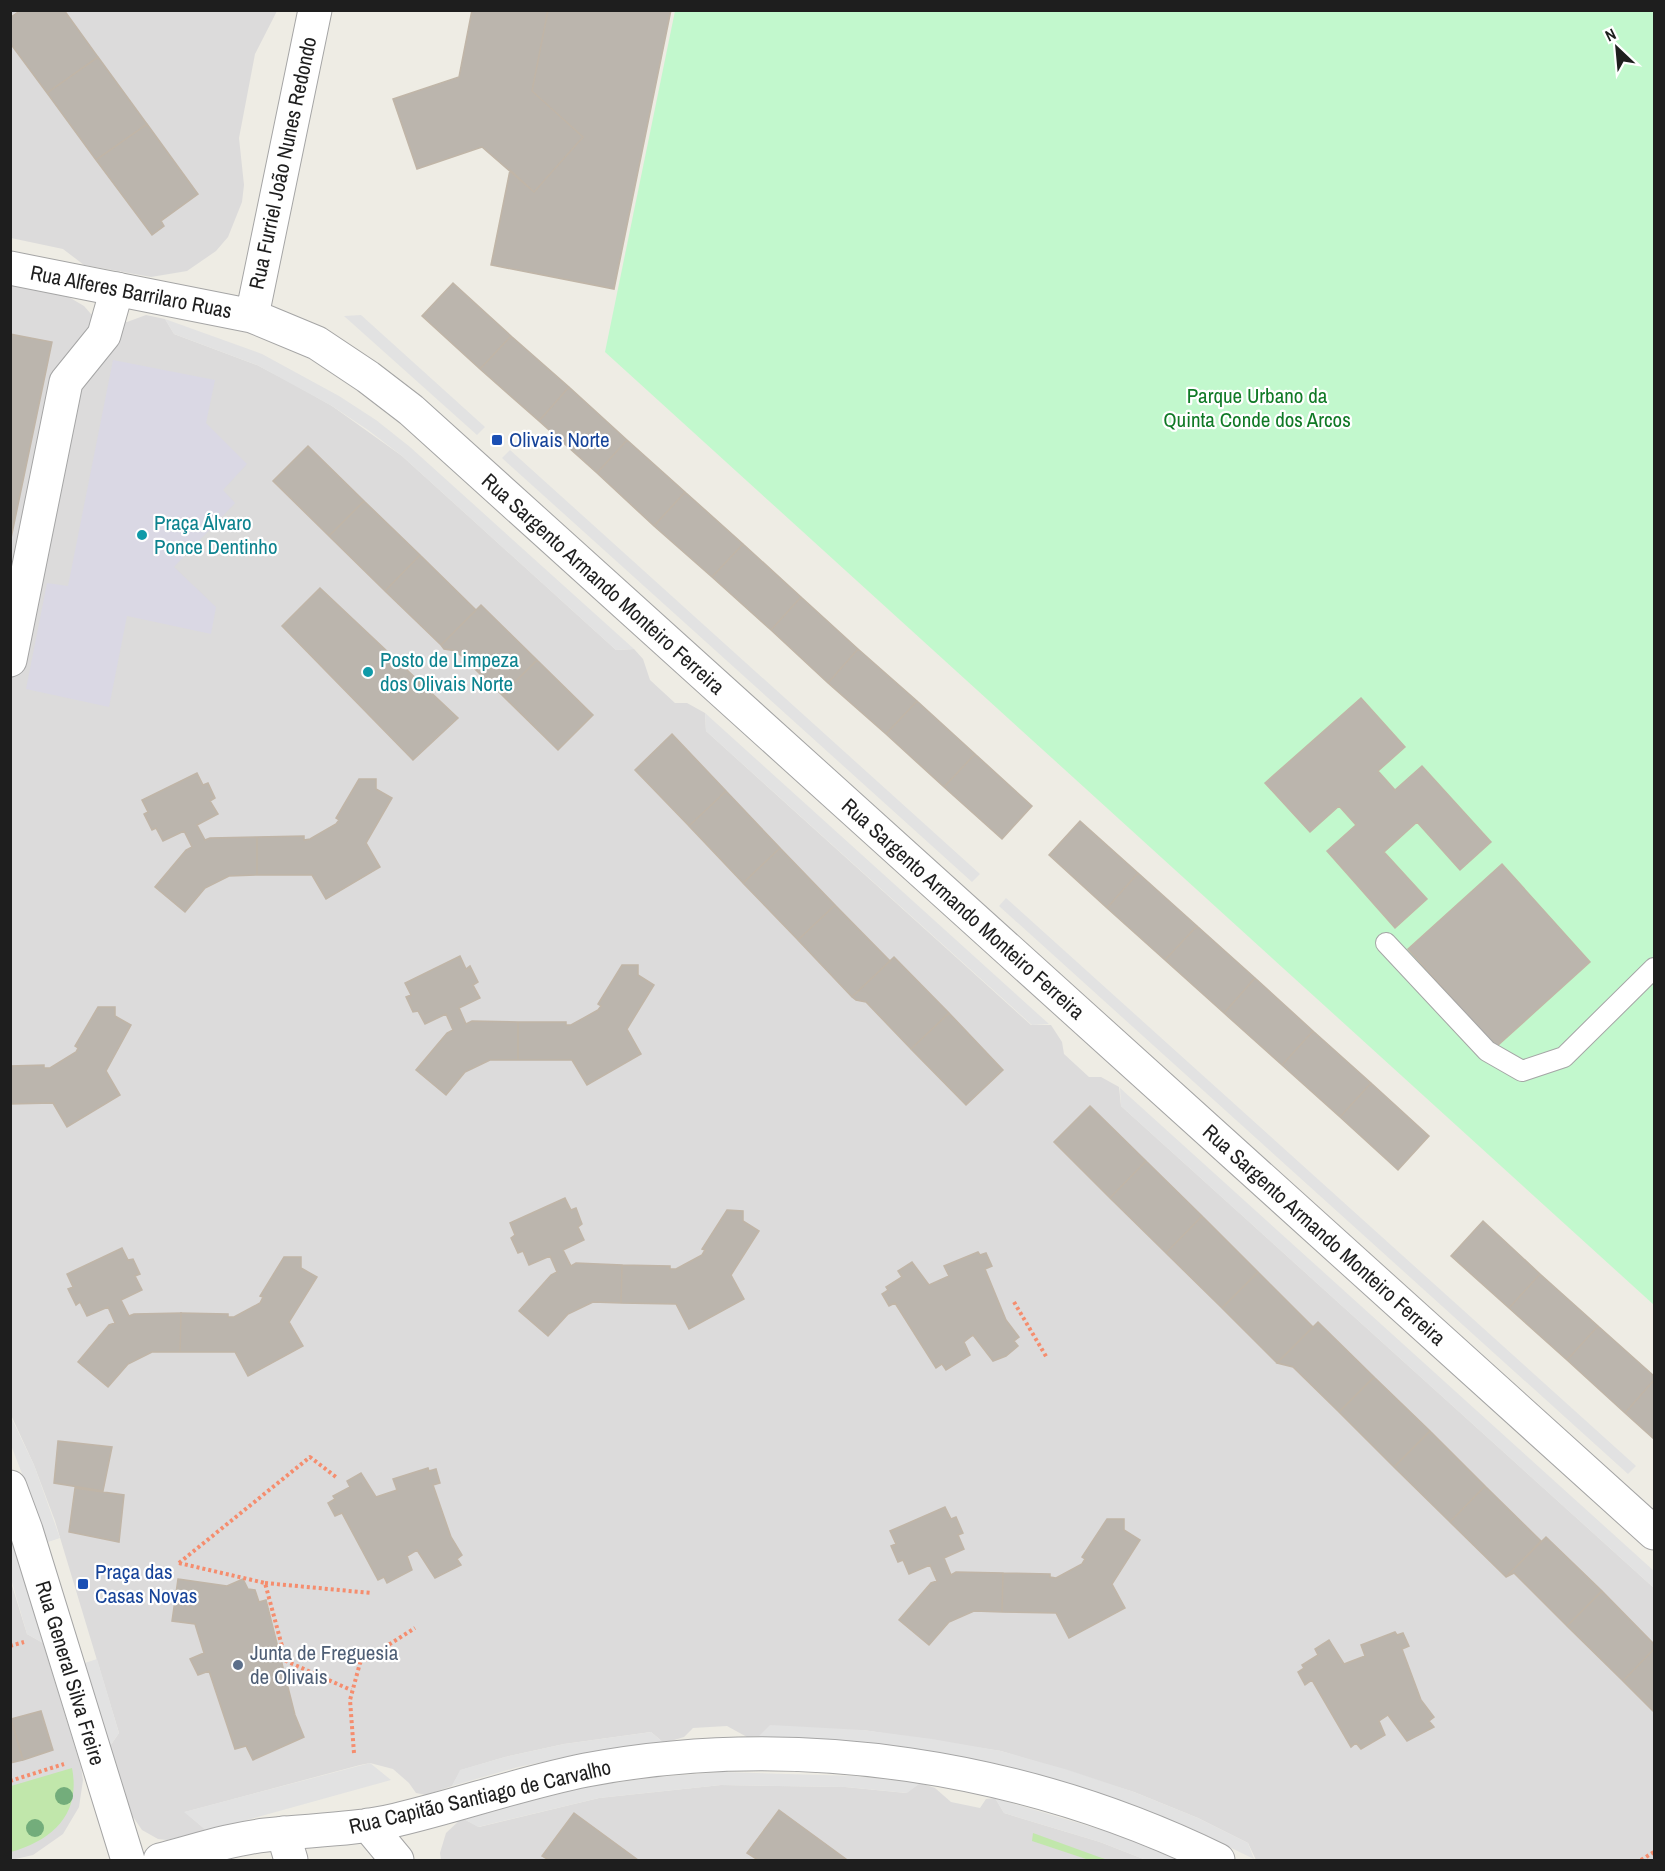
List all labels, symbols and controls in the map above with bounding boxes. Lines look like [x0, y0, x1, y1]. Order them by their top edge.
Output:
north arrow [1587, 18, 1647, 78]
text: N [1601, 23, 1620, 46]
street label: Rua Furriel João Nunes Redondo [242, 34, 323, 292]
street label: Rua Alferes Barrilaro Ruas [28, 258, 234, 325]
park label: Parque Urbano da Quinta Conde dos Arcos [1163, 381, 1351, 434]
place label: Olivais Norte [509, 425, 610, 454]
marker: Olivais Norte [490, 433, 504, 447]
street label: Rua Sargento Armando Monteiro Ferreira [476, 466, 731, 701]
place label: Praça Álvaro Ponce Dentinho [154, 508, 278, 561]
marker: Praça Álvaro Ponce Dentinho [135, 528, 149, 542]
place label: Posto de Limpeza dos Olivais Norte [380, 645, 519, 698]
marker: Posto de Limpeza dos Olivais Norte [361, 665, 375, 679]
street label: Rua Sargento Armando Monteiro Ferreira [836, 791, 1091, 1026]
street label: Rua Sargento Armando Monteiro Ferreira [1197, 1117, 1452, 1352]
place label: Praça das Casas Novas [95, 1557, 197, 1610]
street label: Rua General Silva Freire [29, 1577, 112, 1769]
marker: Praça das Casas Novas [76, 1577, 90, 1591]
place label: Junta de Freguesia de Olivais [250, 1638, 399, 1691]
marker: Junta de Freguesia de Olivais [231, 1658, 245, 1672]
street label: Rua Capitão Santiago de Carvalho [346, 1752, 614, 1841]

